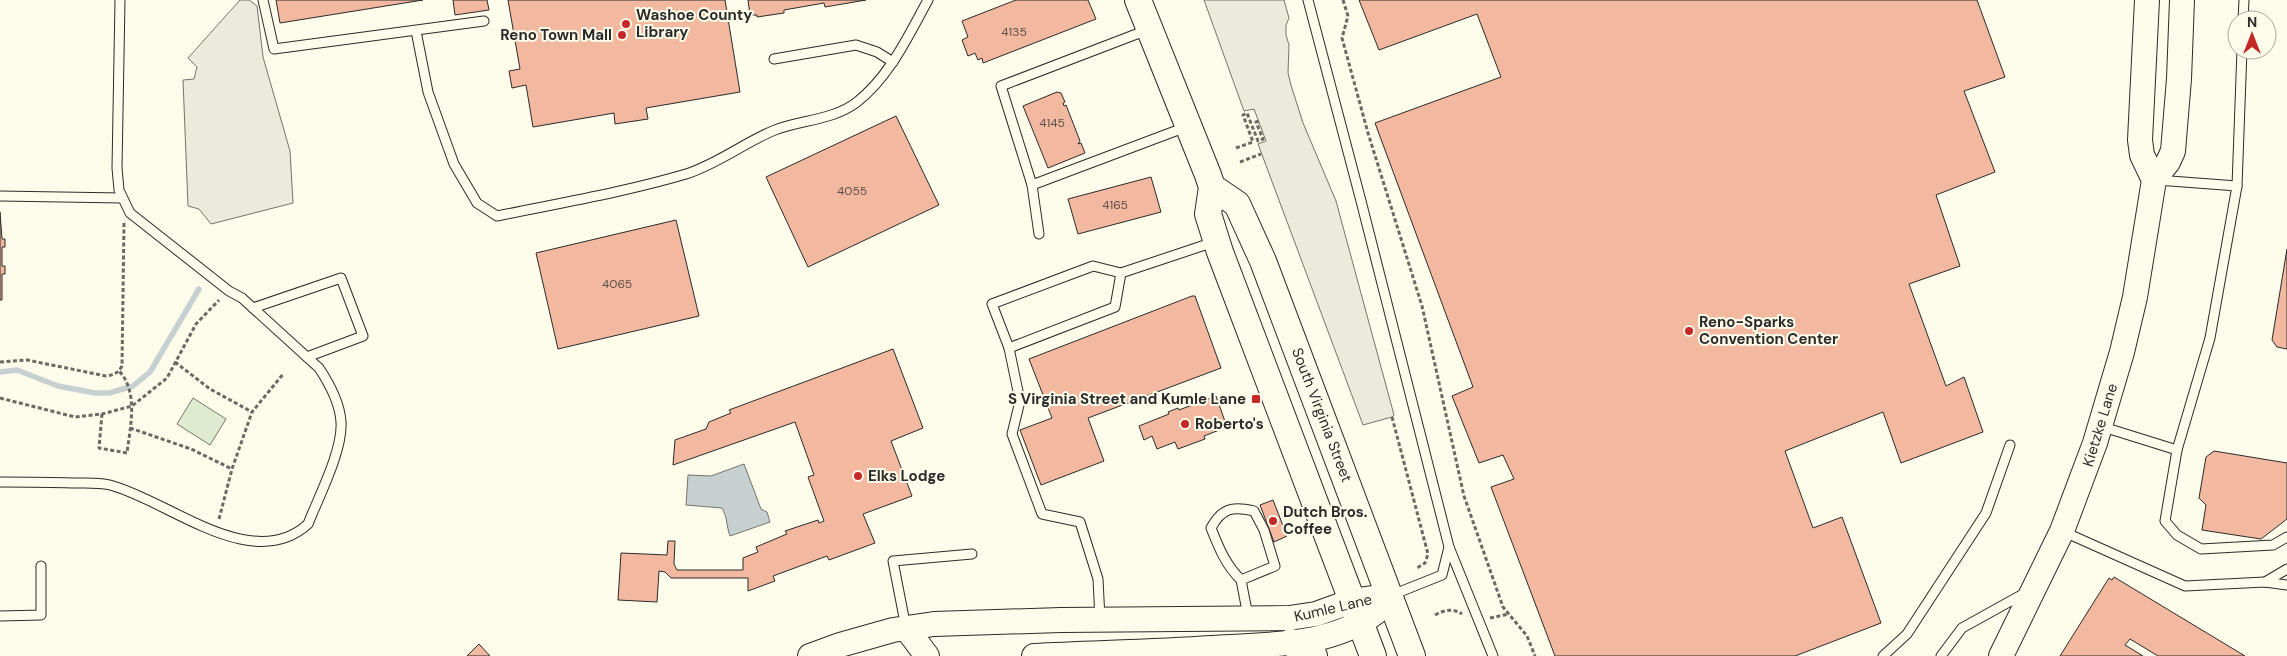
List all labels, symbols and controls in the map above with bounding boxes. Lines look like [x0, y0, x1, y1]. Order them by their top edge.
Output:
place label: Washoe County Library [636, 5, 752, 42]
north arrow [2227, 10, 2277, 60]
text: N [2247, 13, 2257, 31]
marker: Washoe County Library [620, 18, 632, 30]
house number: 4135 [1001, 24, 1027, 40]
place label: Reno Town Mall [500, 25, 612, 45]
marker: Reno Town Mall [616, 29, 628, 41]
house number: 4145 [1039, 115, 1065, 131]
house number: 4055 [837, 183, 867, 199]
house number: 4165 [1102, 197, 1128, 213]
house number: 4065 [602, 276, 632, 292]
place label: Reno-Sparks Convention Center [1699, 312, 1838, 349]
marker: Reno-Sparks Convention Center [1683, 325, 1695, 337]
street label: South Virginia Street [1287, 345, 1357, 485]
street label: Kietzke Lane [2078, 381, 2122, 469]
place label: S Virginia Street and Kumle Lane [1008, 389, 1246, 409]
marker: S Virginia Street and Kumle Lane [1250, 393, 1262, 405]
place label: Roberto's [1195, 414, 1264, 434]
marker: Roberto's [1179, 418, 1191, 430]
place label: Elks Lodge [868, 466, 945, 486]
marker: Elks Lodge [852, 470, 864, 482]
place label: Dutch Bros. Coffee [1283, 502, 1368, 539]
marker: Dutch Bros. Coffee [1267, 515, 1279, 527]
street label: Kumle Lane [1292, 589, 1374, 627]

